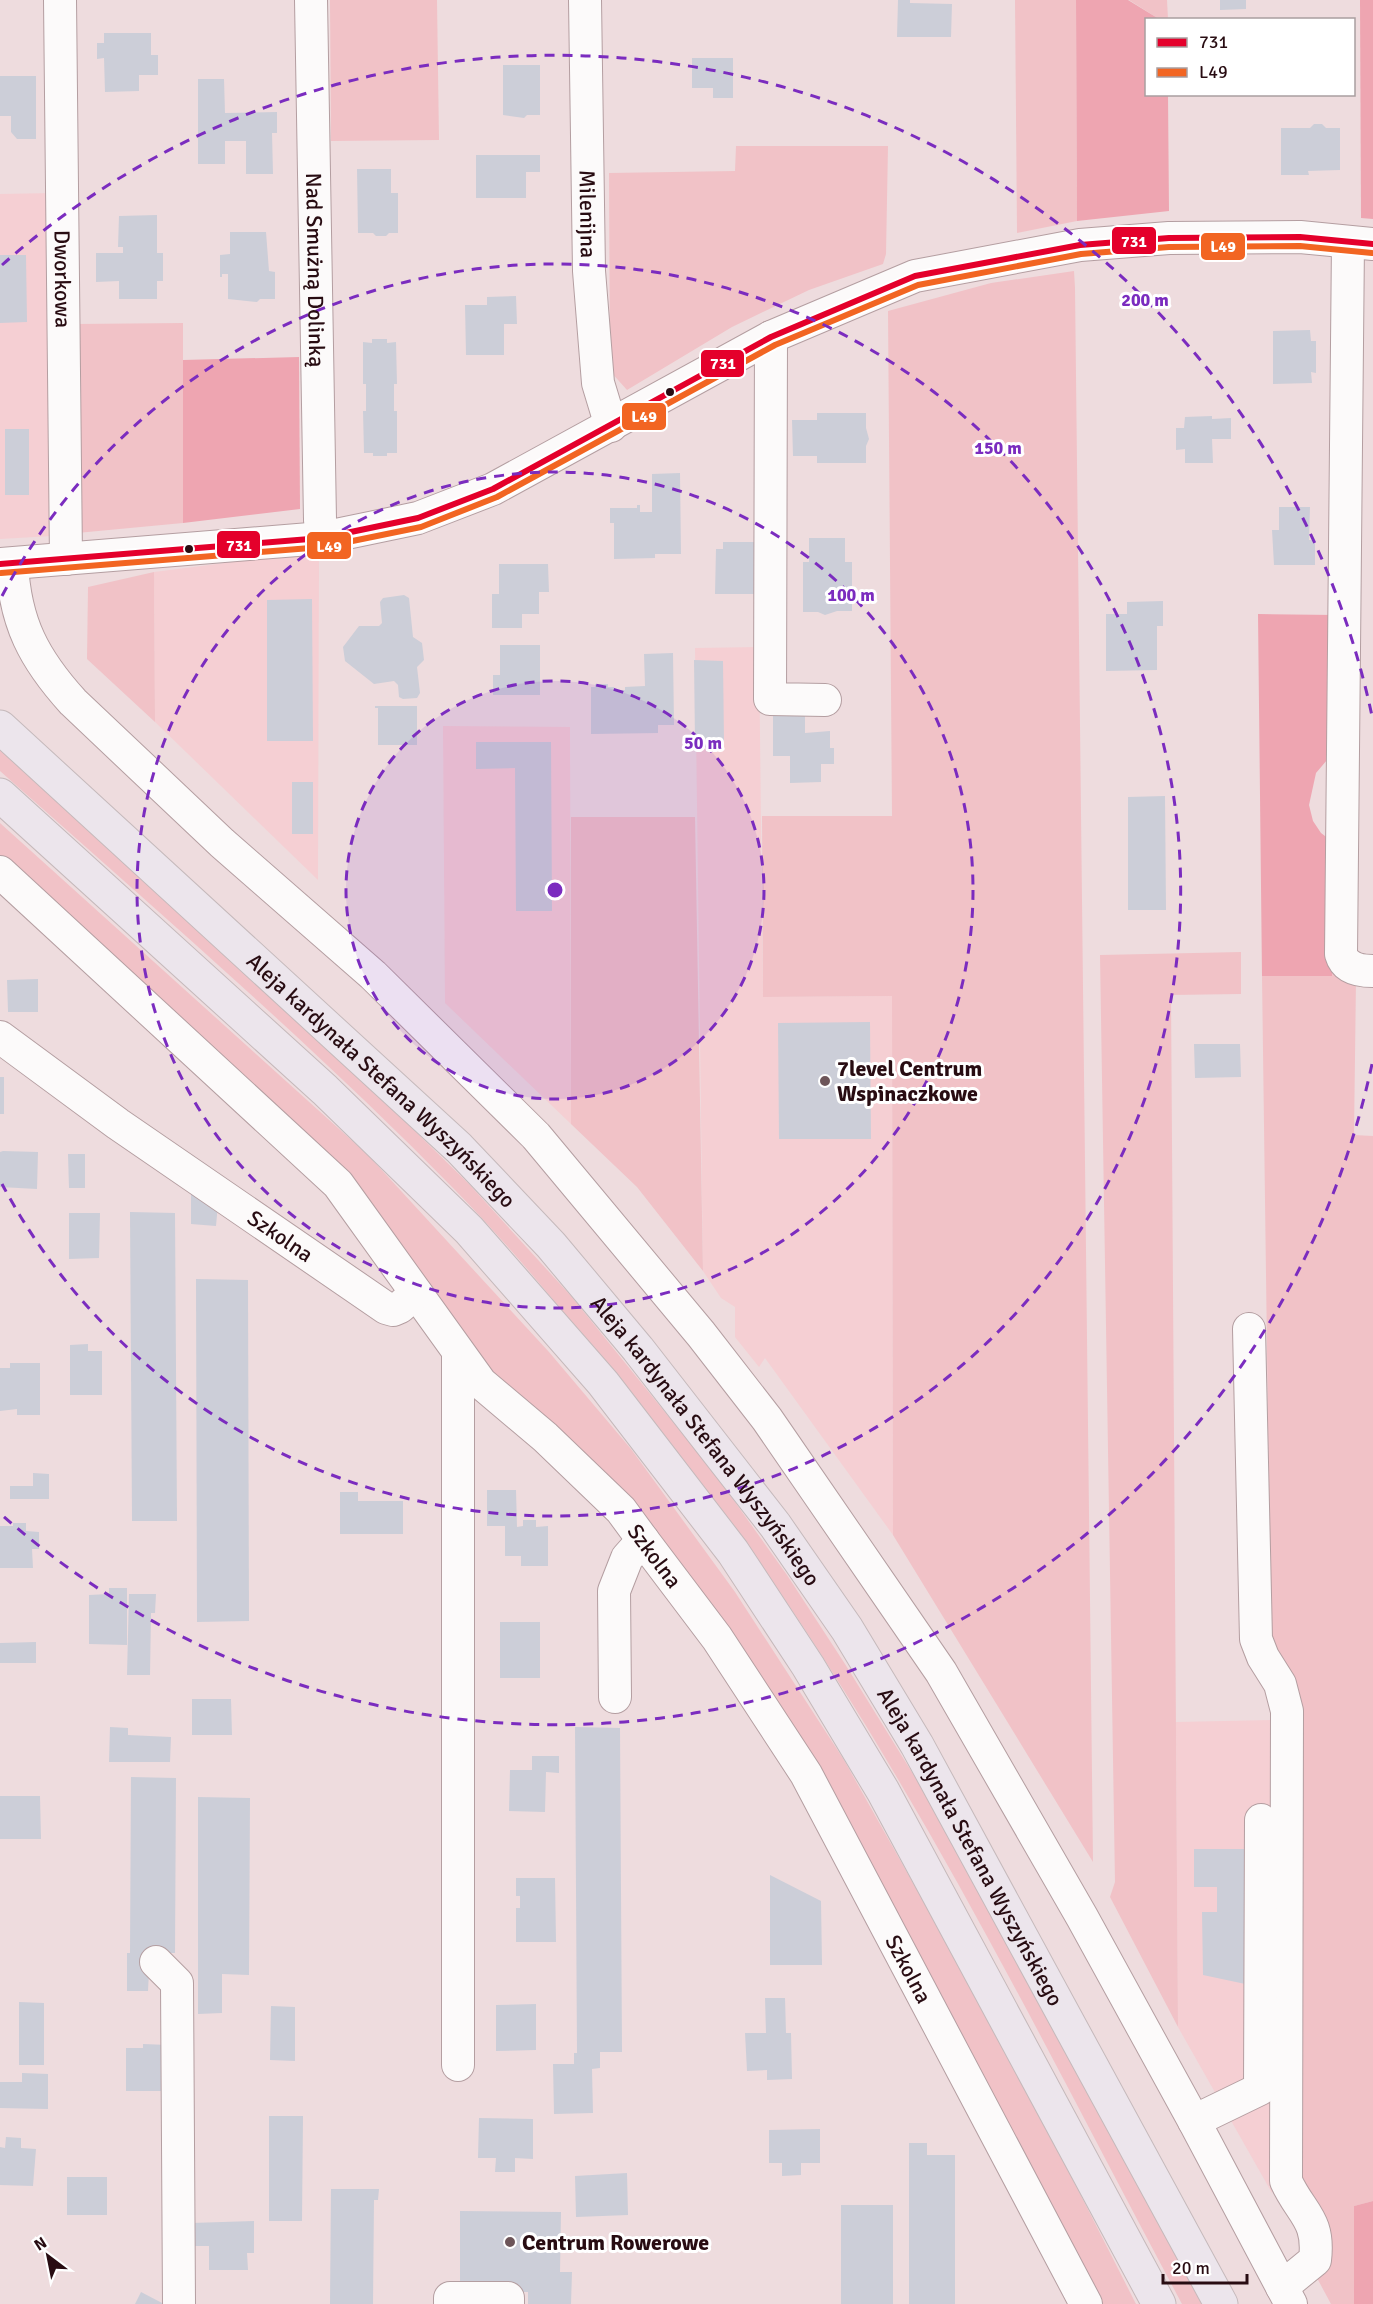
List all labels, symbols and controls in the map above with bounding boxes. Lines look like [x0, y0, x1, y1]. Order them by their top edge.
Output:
legend [1145, 18, 1355, 96]
text: 731 [1199, 31, 1228, 53]
text: L49 [1199, 61, 1228, 83]
street label: Milenijna [574, 170, 602, 258]
street label: Nad Smużną Dolinką [300, 172, 331, 368]
line badge: 731 [1111, 226, 1157, 255]
street label: Dworkowa [49, 230, 77, 328]
text: 731 [1121, 232, 1147, 252]
line badge: L49 [1200, 232, 1246, 261]
text: L49 [1210, 237, 1236, 257]
text: 200 m [1121, 289, 1169, 311]
line badge: 731 [700, 349, 745, 378]
text: 731 [710, 354, 736, 374]
unlabelled marker [664, 386, 676, 398]
line badge: L49 [621, 402, 667, 431]
text: L49 [631, 407, 657, 427]
text: 150 m [974, 437, 1022, 459]
line badge: 731 [216, 530, 261, 559]
line badge: L49 [306, 531, 352, 560]
text: 731 [226, 536, 252, 556]
text: L49 [316, 537, 342, 557]
unlabelled marker [183, 543, 195, 555]
text: 100 m [827, 584, 875, 606]
text: 50 m [684, 732, 722, 754]
centre of rings [545, 880, 565, 900]
street label: Aleja kardynała Stefana Wyszyńskiego [242, 947, 522, 1213]
place label: 7level Centrum Wspinaczkowe [837, 1055, 983, 1107]
marker: 7level Centrum Wspinaczkowe [818, 1074, 832, 1088]
street label: Szkolna [243, 1204, 319, 1268]
street label: Aleja kardynała Stefana Wyszyńskiego [585, 1290, 826, 1591]
street label: Szkolna [622, 1518, 688, 1593]
street label: Aleja kardynała Stefana Wyszyńskiego [872, 1682, 1070, 2010]
street label: Szkolna [880, 1930, 938, 2008]
north arrow [18, 2226, 78, 2286]
place label: Centrum Rowerowe [522, 2229, 709, 2256]
text: N [31, 2233, 51, 2256]
marker: Centrum Rowerowe [503, 2235, 517, 2249]
scale bar [1163, 2247, 1247, 2285]
text: 20 m [1172, 2257, 1210, 2279]

